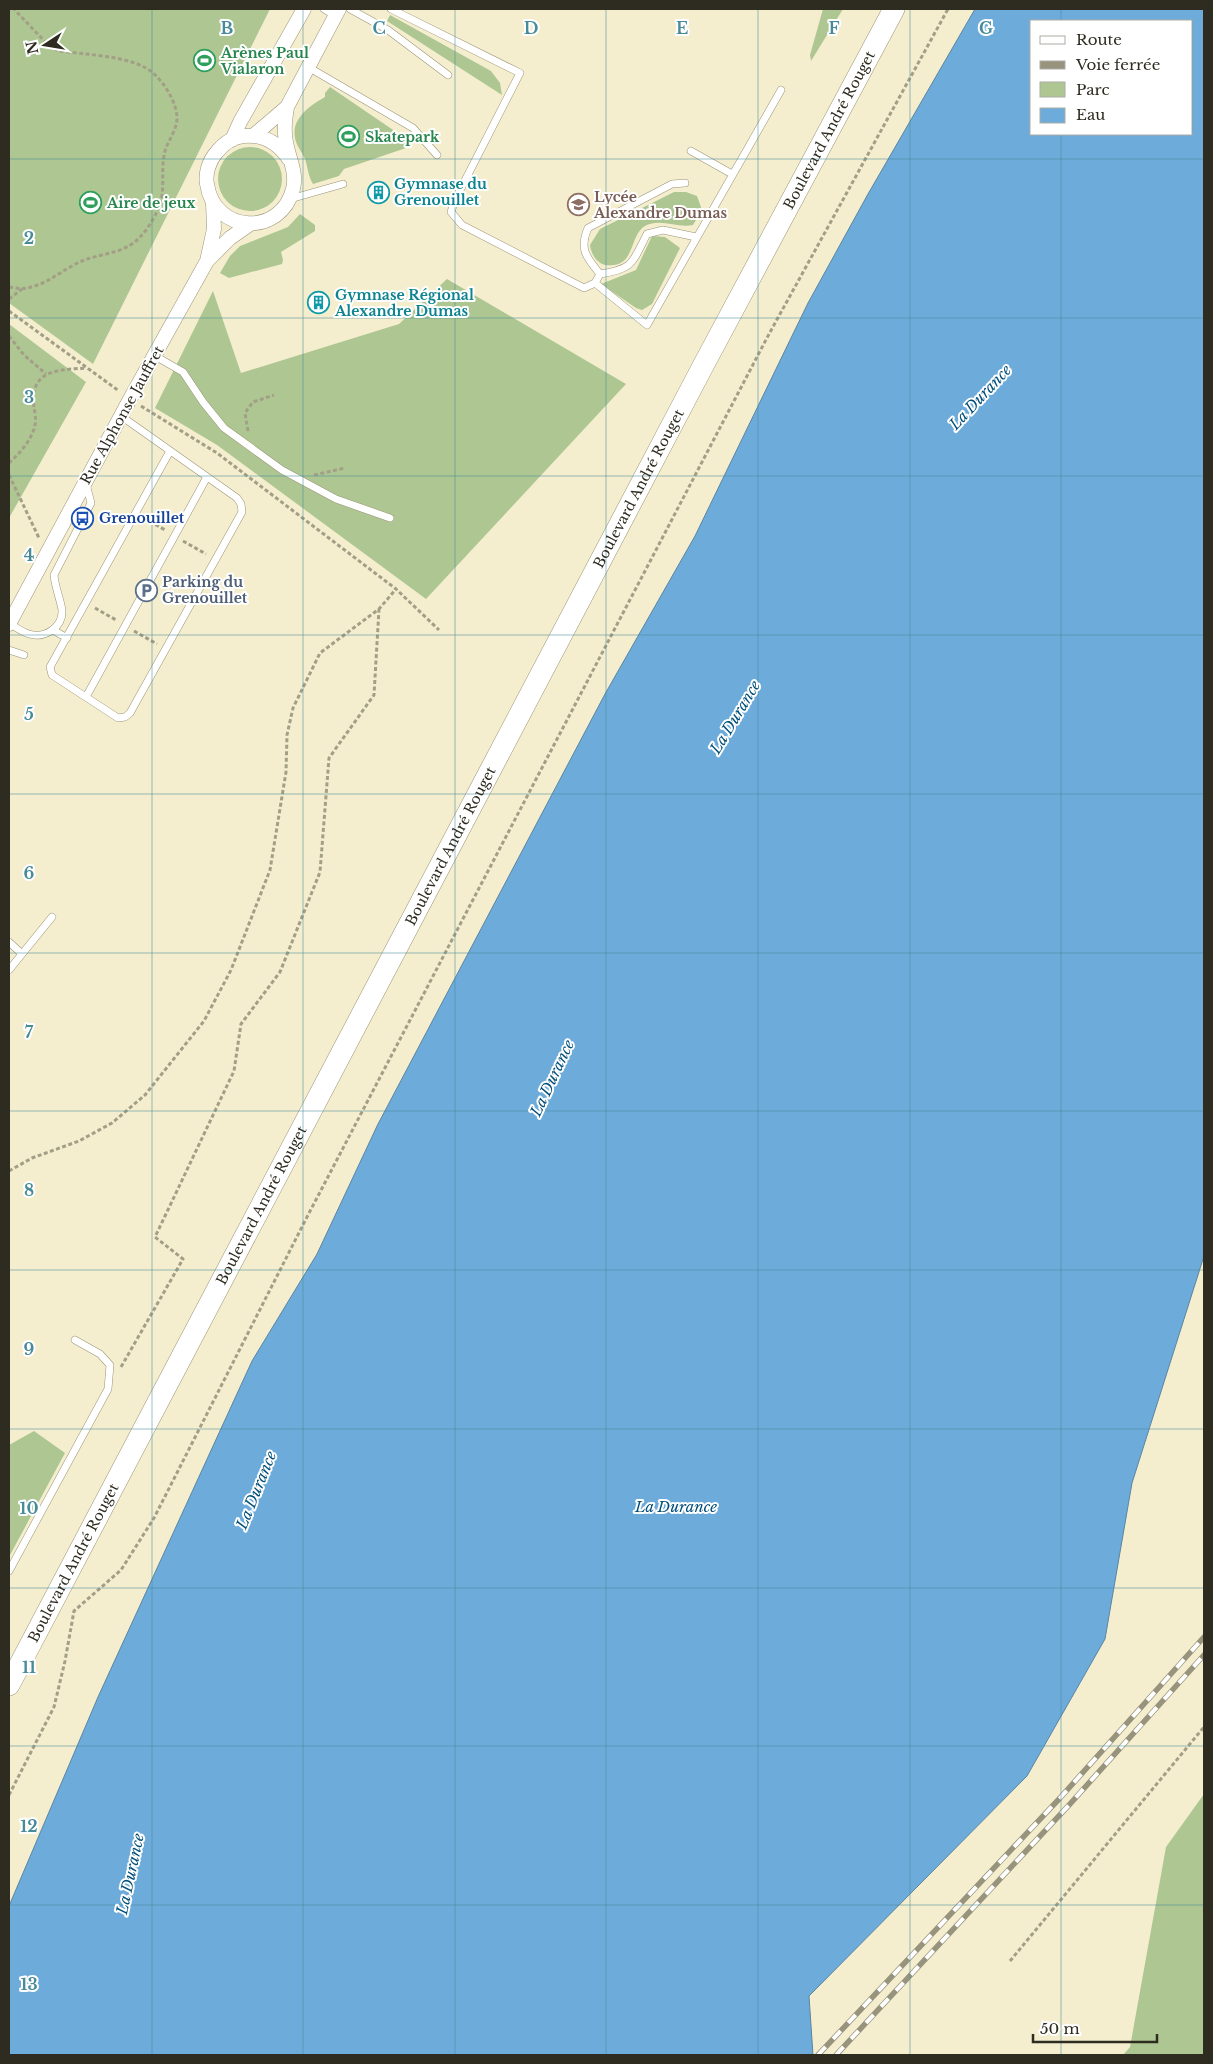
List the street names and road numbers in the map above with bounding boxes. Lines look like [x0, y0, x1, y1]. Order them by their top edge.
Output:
street label: Boulevard André Rouget [780, 47, 879, 212]
street label: Rue Alphonse Jauffret [76, 342, 168, 488]
street label: Boulevard André Rouget [589, 405, 688, 571]
street label: Boulevard André Rouget [401, 763, 500, 929]
street label: Boulevard André Rouget [212, 1122, 311, 1288]
street label: Boulevard André Rouget [24, 1480, 123, 1645]

